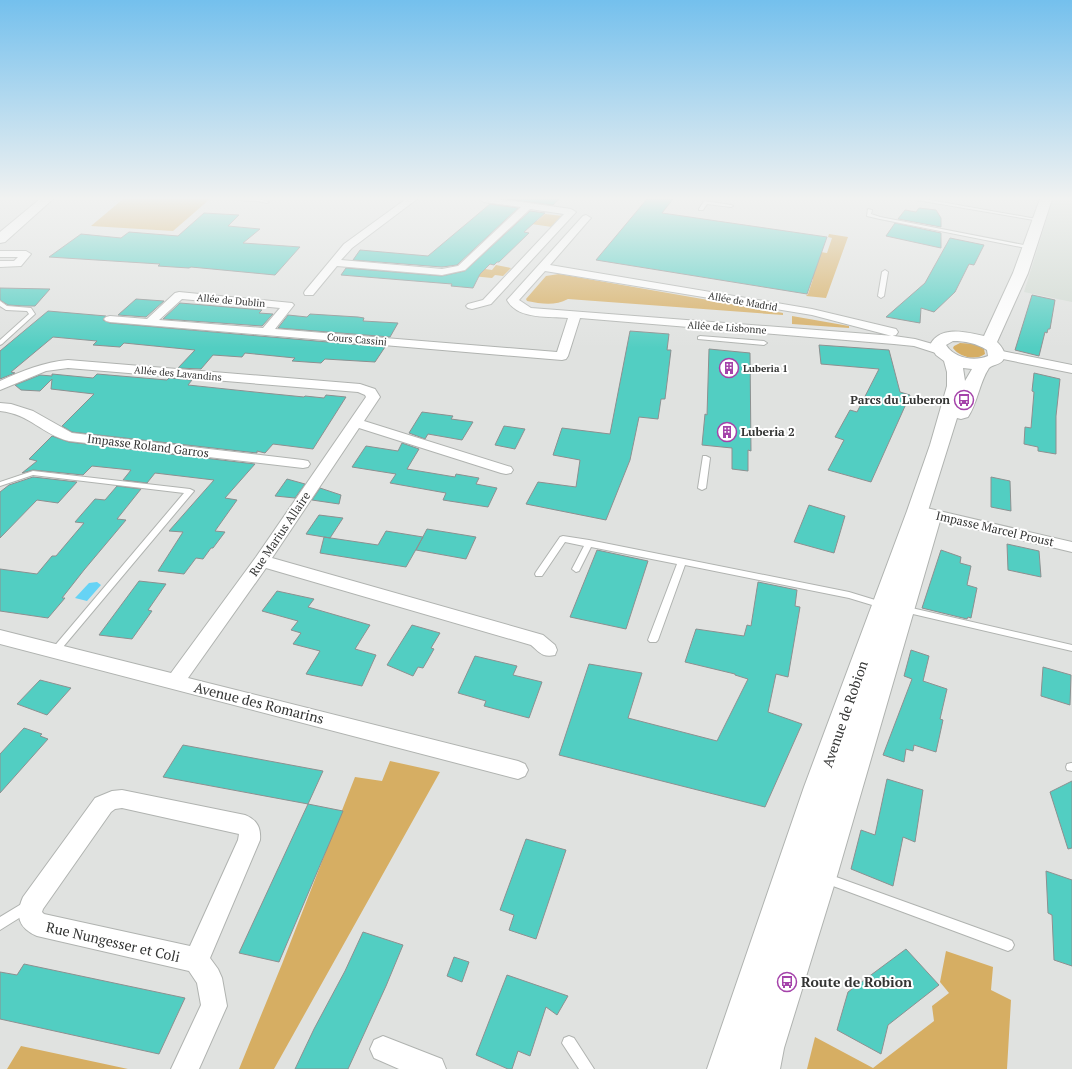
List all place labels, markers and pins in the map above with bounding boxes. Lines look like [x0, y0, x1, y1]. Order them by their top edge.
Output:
building icon: Luberia 1 [718, 357, 740, 379]
place label: Luberia 1 [743, 362, 788, 375]
bus stop icon: Parcs du Luberon [953, 389, 975, 411]
place label: Parcs du Luberon [850, 392, 950, 407]
building icon: Luberia 2 [716, 421, 738, 443]
place label: Luberia 2 [741, 424, 795, 439]
bus stop icon: Route de Robion [776, 971, 798, 993]
place label: Route de Robion [801, 972, 912, 991]

